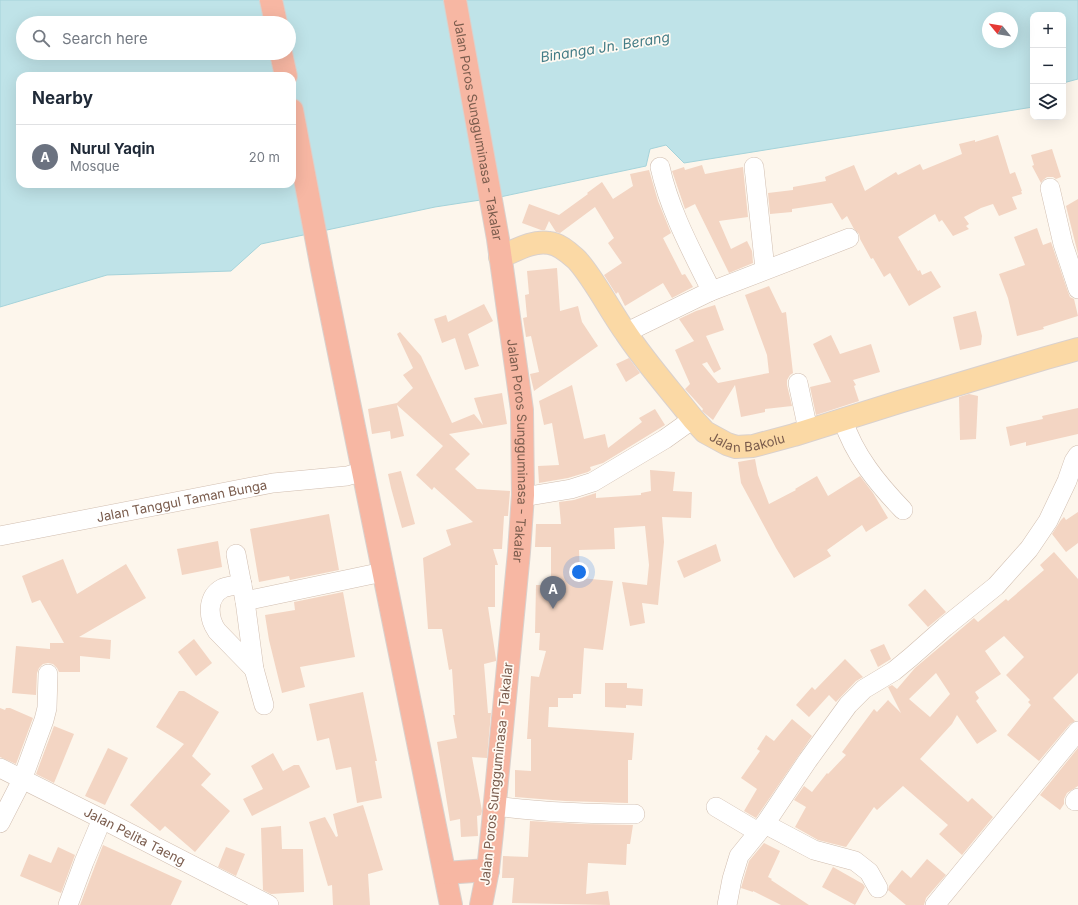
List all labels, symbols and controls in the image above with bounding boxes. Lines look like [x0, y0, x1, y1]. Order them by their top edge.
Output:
north arrow [982, 12, 1018, 48]
map controls [1030, 12, 1066, 120]
button: + [1030, 12, 1066, 48]
search box [16, 16, 296, 60]
street label: Jalan Poros Sungguminasa - Takalar [451, 18, 506, 242]
icon: search [30, 27, 52, 49]
water label: Binanga Jn. Berang [539, 28, 671, 65]
text: Search here [62, 29, 148, 48]
button: − [1030, 48, 1066, 84]
button: layers [1030, 84, 1066, 120]
text: Nearby [32, 88, 93, 108]
text: Nurul Yaqin [70, 139, 155, 158]
text: A [40, 149, 50, 165]
text: 20 m [249, 149, 280, 165]
text: Mosque [70, 158, 120, 174]
street label: Jalan Poros Sungguminasa - Takalar [504, 338, 531, 563]
street label: Jalan Bakolu [707, 428, 787, 455]
street label: Jalan Tanggul Taman Bunga [95, 476, 268, 525]
your location [569, 562, 589, 582]
pin: A [540, 576, 566, 609]
street label: Jalan Poros Sungguminasa - Takalar [476, 662, 516, 886]
street label: Jalan Pelita Taeng [81, 803, 188, 869]

